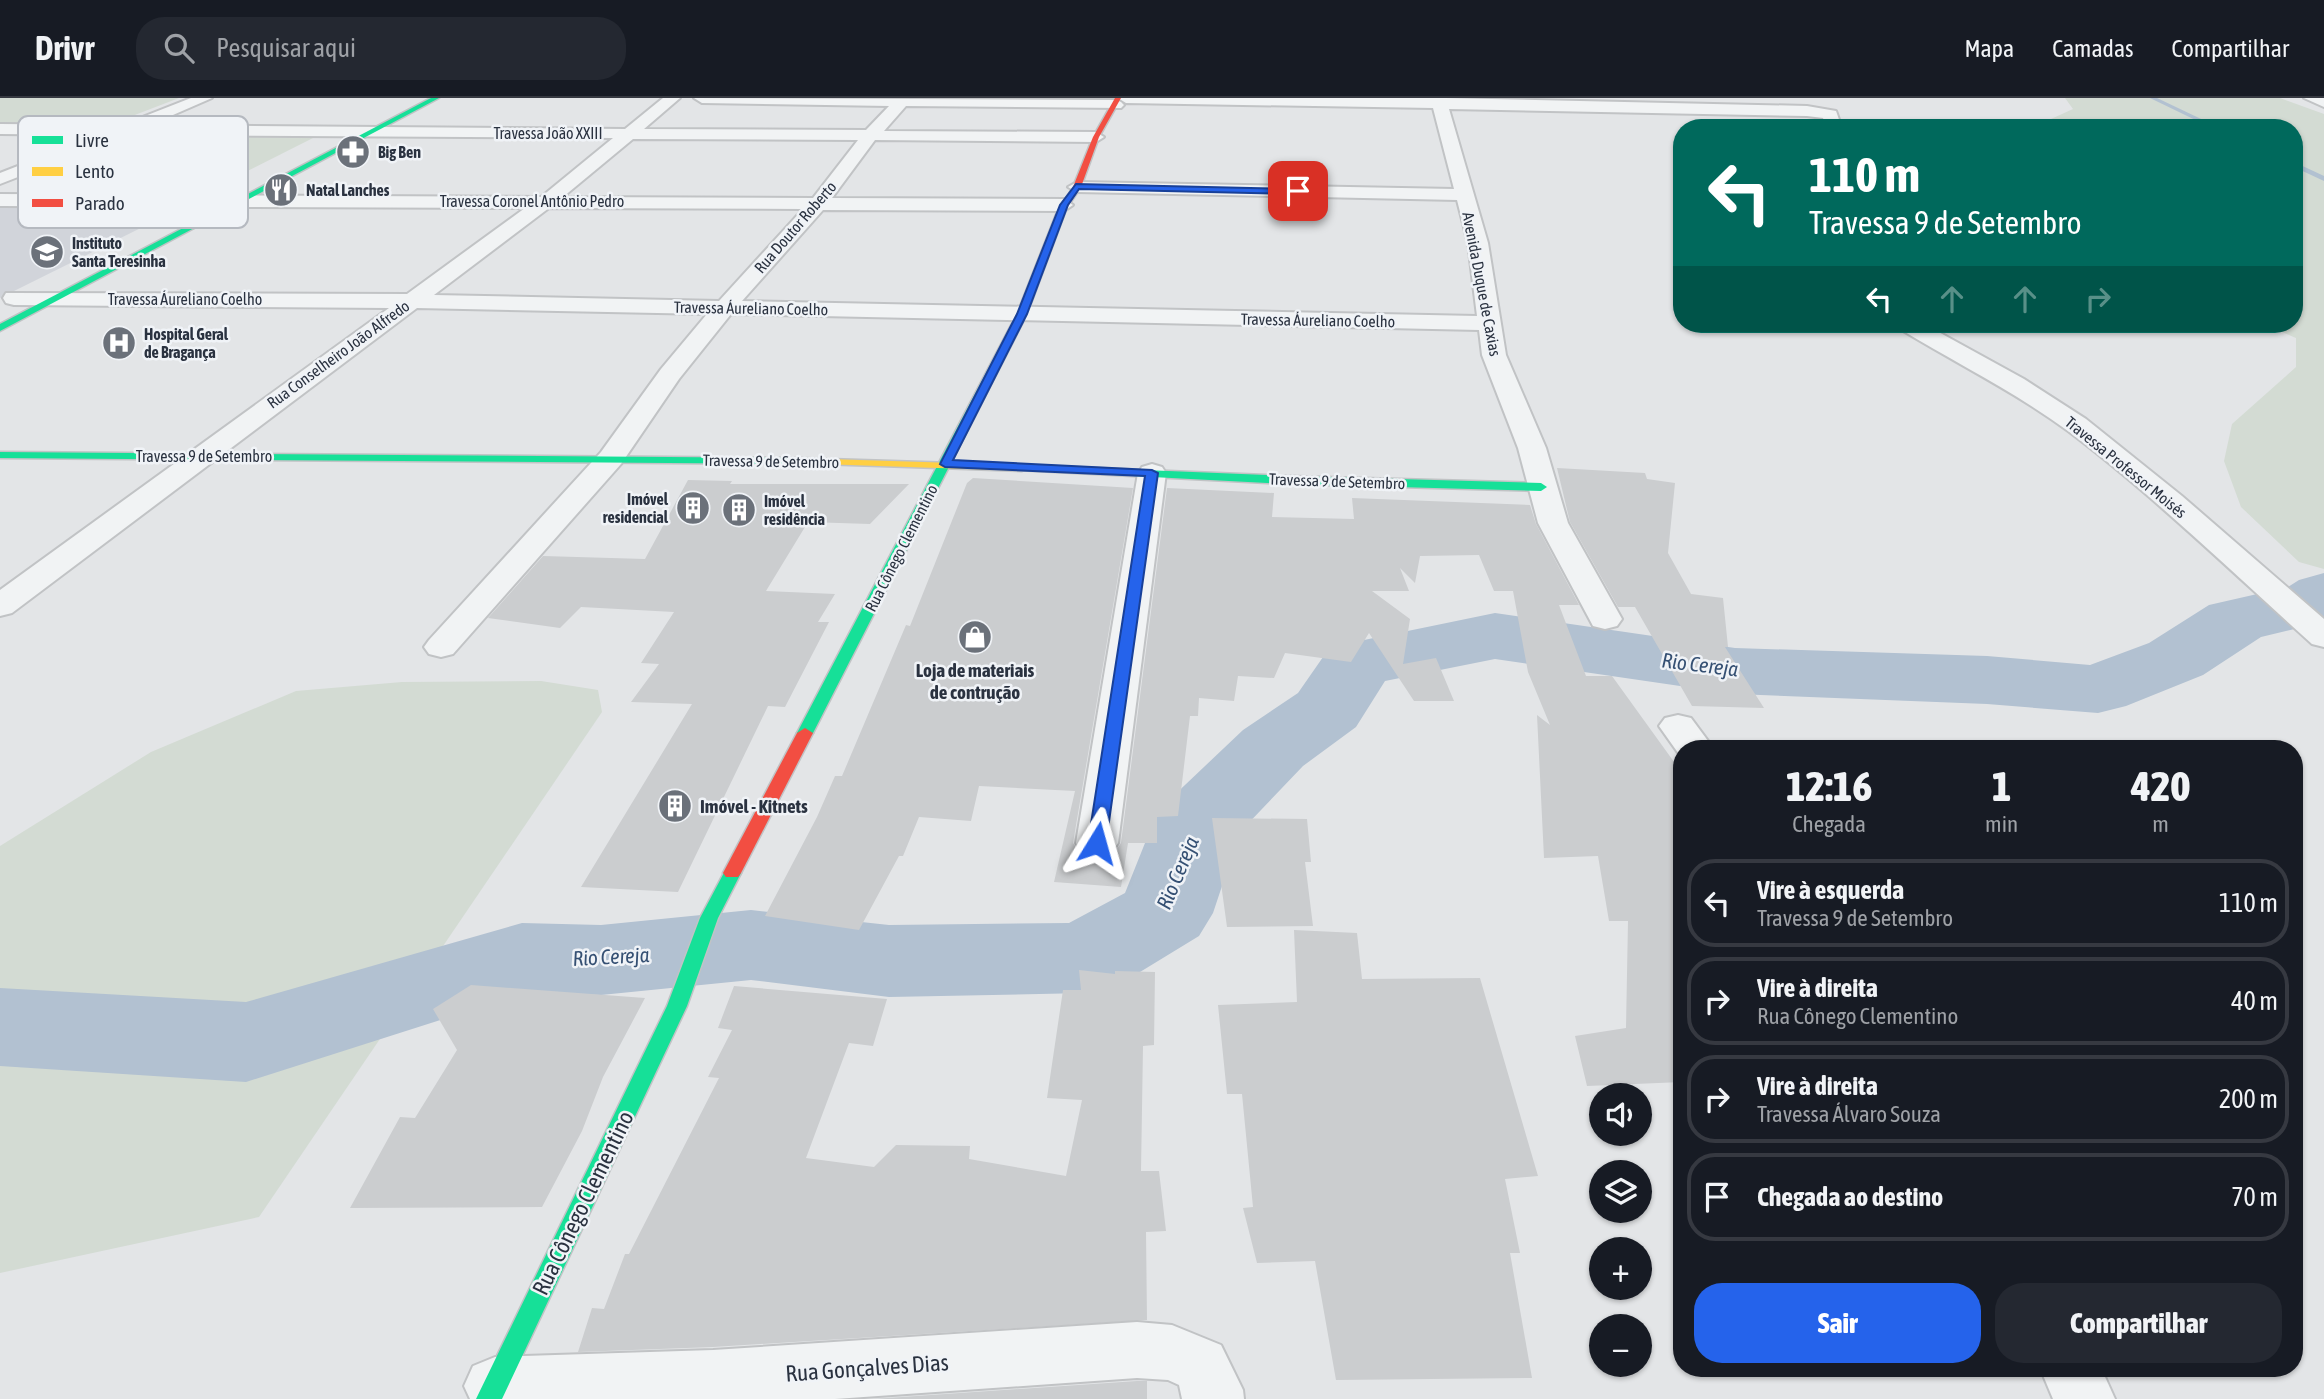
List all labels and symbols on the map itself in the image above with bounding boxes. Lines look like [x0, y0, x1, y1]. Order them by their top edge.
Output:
legend [18, 116, 248, 228]
street label: Travessa João XXIII [494, 124, 602, 142]
text: Livre [75, 129, 109, 151]
pharmacy icon: Big Ben [334, 133, 372, 171]
place label: Big Ben [378, 143, 421, 161]
text: Lento [75, 160, 114, 182]
pin [1268, 161, 1328, 221]
restaurant icon: Natal Lanches [262, 171, 300, 209]
street label: Rua Doutor Roberto [750, 178, 840, 276]
place label: Natal Lanches [306, 181, 390, 199]
text: Parado [75, 192, 125, 214]
street label: Travessa Coronel Antônio Pedro [440, 192, 624, 210]
street label: Avenida Duque de Caxias [1458, 210, 1505, 358]
school or university icon: Instituto Santa Teresinha [28, 233, 66, 271]
place label: Instituto Santa Teresinha [72, 234, 166, 270]
street label: Travessa Áureliano Coelho [108, 290, 262, 308]
street label: Rua Conselheiro João Alfredo [263, 296, 413, 412]
street label: Travessa Áureliano Coelho [674, 298, 828, 318]
street label: Travessa Áureliano Coelho [1241, 310, 1395, 330]
hospital icon: Hospital Geral de Bragança [100, 324, 138, 362]
place label: Hospital Geral de Bragança [144, 325, 229, 361]
street label: Travessa Professor Moisés [2062, 413, 2190, 522]
street label: Travessa 9 de Setembro [136, 447, 272, 465]
street label: Travessa 9 de Setembro [703, 451, 839, 471]
street label: Travessa 9 de Setembro [1269, 470, 1405, 492]
street label: Rua Cônego Clementino [861, 482, 942, 615]
building icon: Imóvel residencial [674, 489, 712, 527]
place label: Imóvel residencial [603, 490, 669, 526]
building icon: Imóvel residência [720, 491, 758, 529]
place label: Imóvel residência [764, 492, 825, 528]
shop icon: Loja de materiais de contrução [956, 618, 994, 656]
water label: Rio Cereja [1661, 647, 1740, 681]
place label: Loja de materiais de contrução [916, 659, 1035, 703]
building icon: Imóvel - Kitnets [656, 787, 694, 825]
place label: Imóvel - Kitnets [700, 795, 808, 817]
position arrow [1060, 806, 1134, 880]
water label: Rio Cereja [1151, 832, 1203, 913]
water label: Rio Cereja [572, 942, 650, 970]
street label: Rua Cônego Clementino [527, 1107, 639, 1299]
street label: Rua Gonçalves Dias [784, 1349, 950, 1387]

